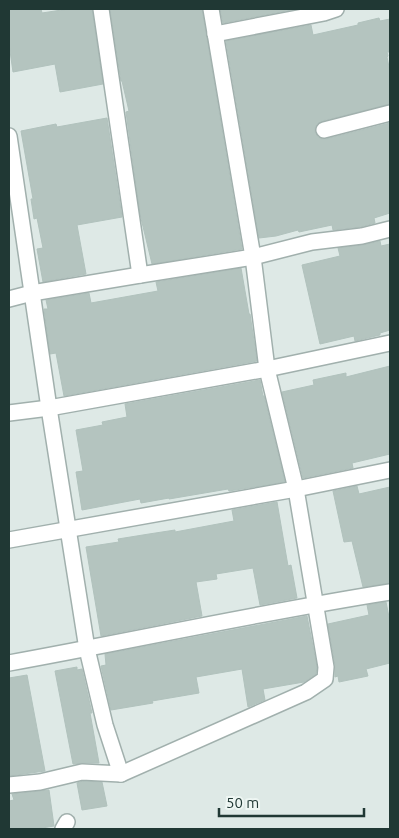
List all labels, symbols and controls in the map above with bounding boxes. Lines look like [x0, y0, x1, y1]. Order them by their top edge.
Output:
scale bar [219, 786, 364, 818]
text: 50 m [226, 794, 259, 811]

